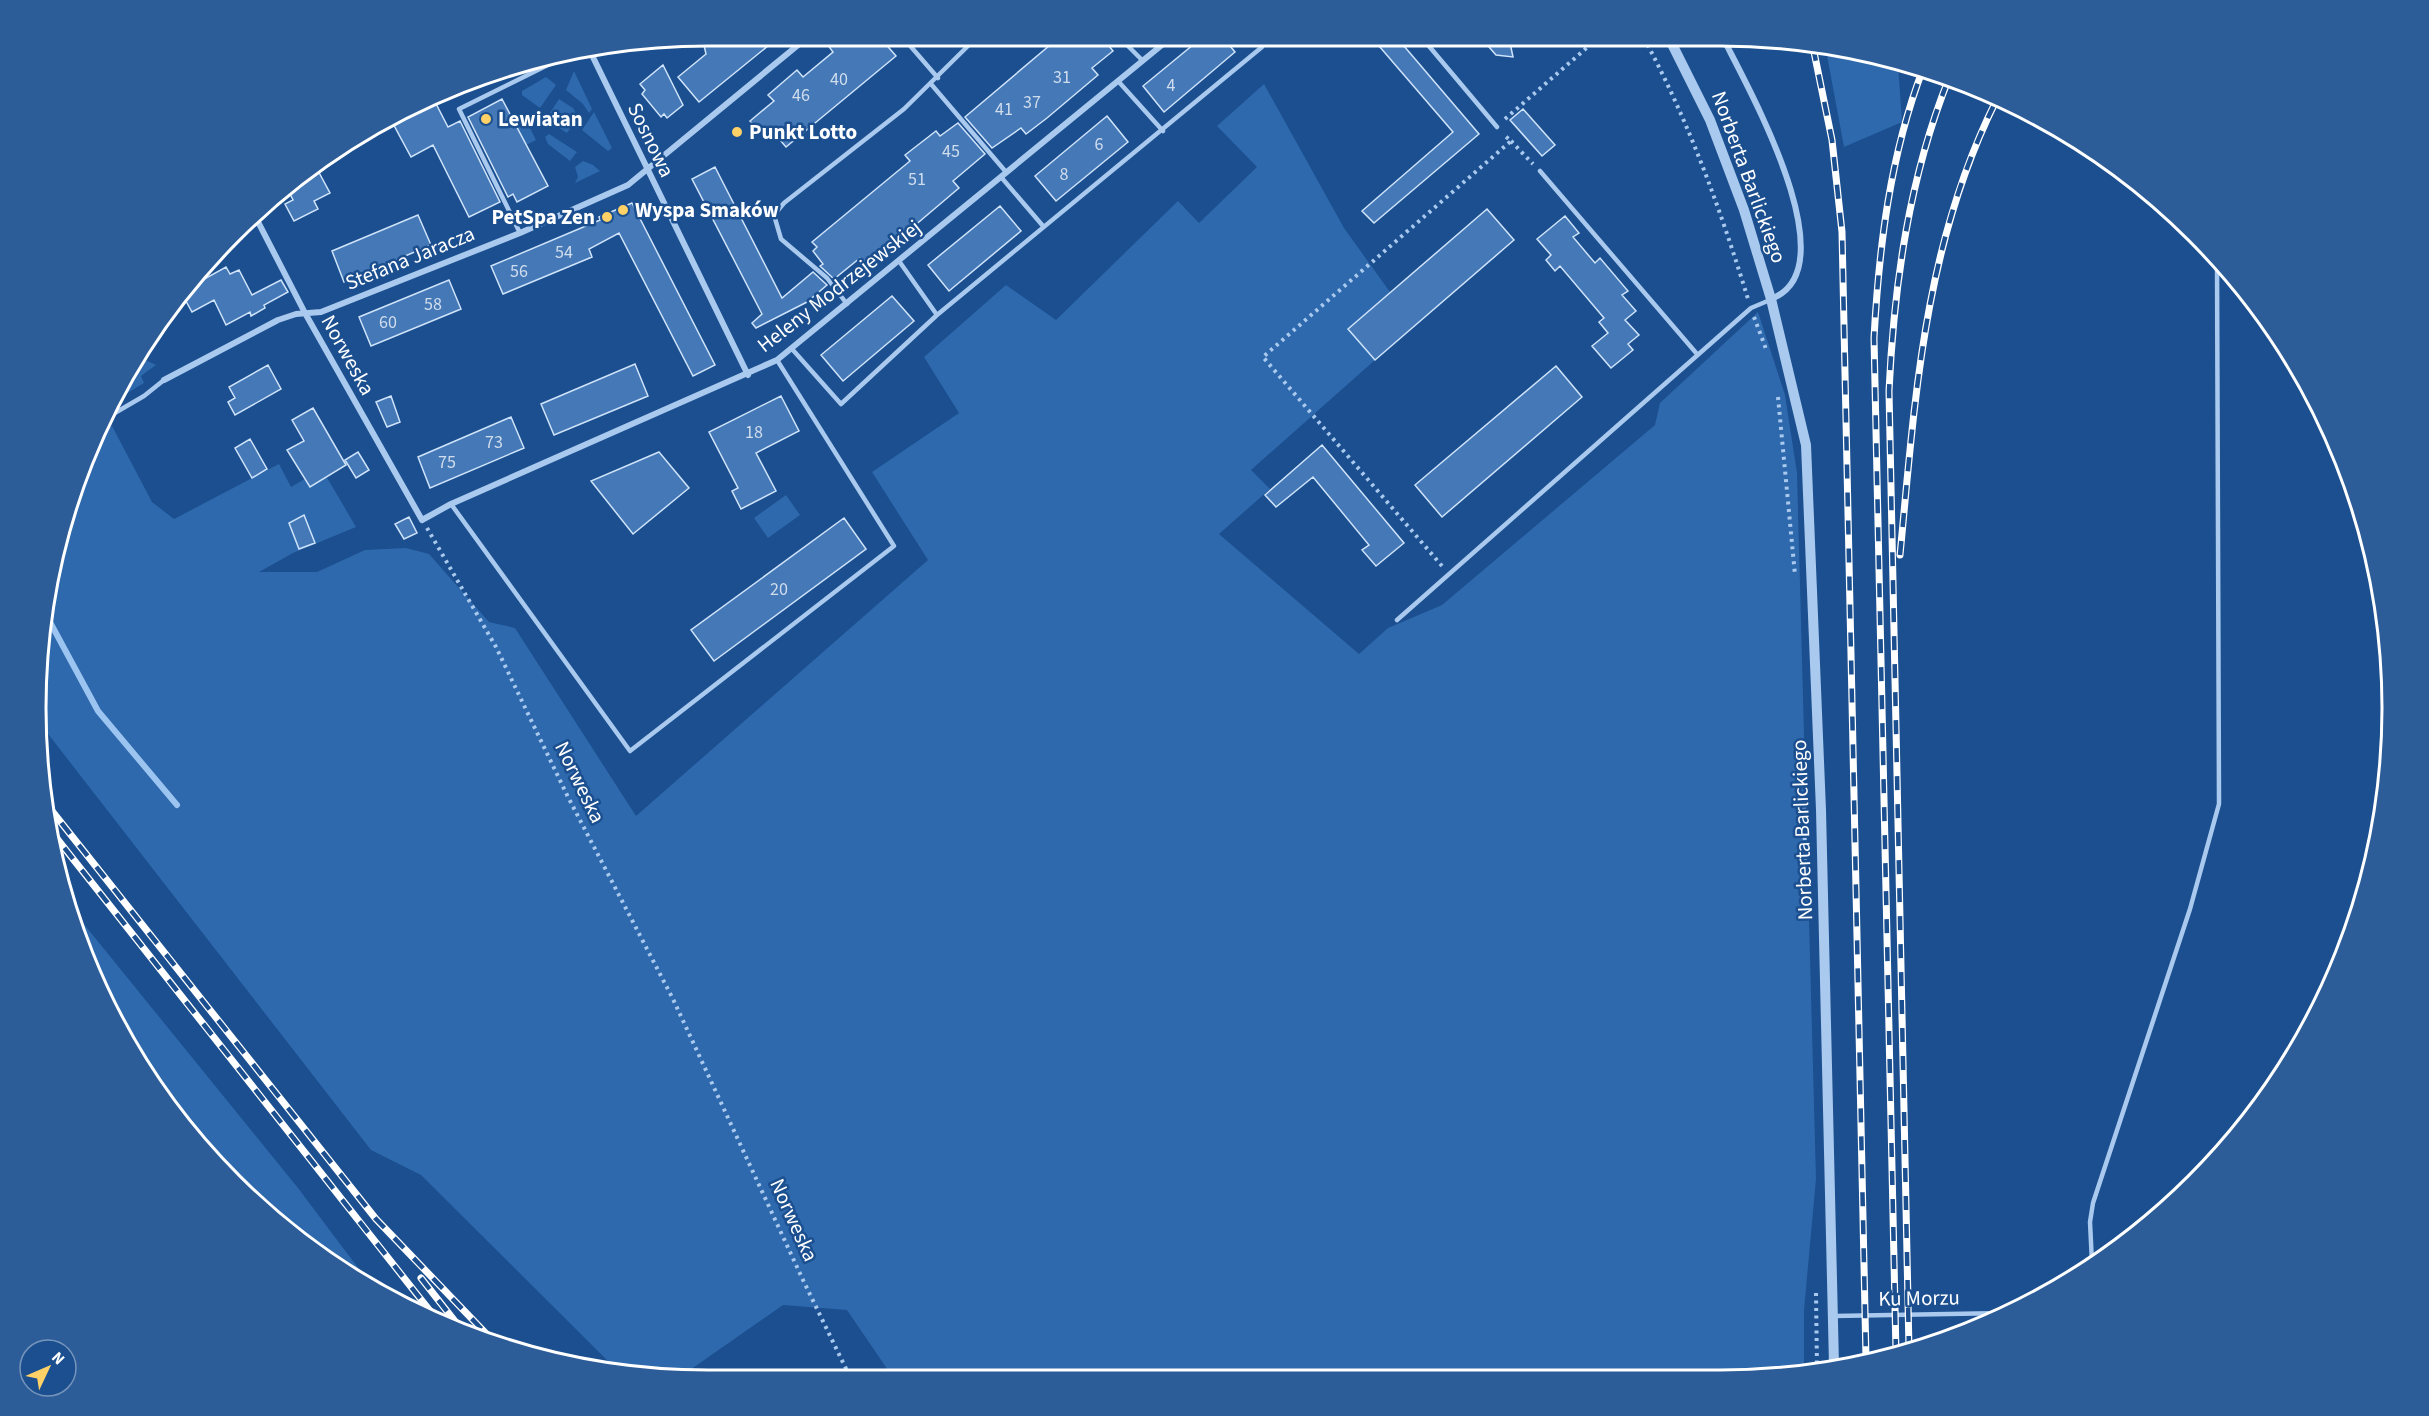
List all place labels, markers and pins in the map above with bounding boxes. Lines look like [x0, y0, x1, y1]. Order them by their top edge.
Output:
place label: Lewiatan [498, 104, 583, 134]
marker: Lewiatan [479, 112, 493, 126]
place label: Punkt Lotto [749, 117, 857, 147]
marker: Punkt Lotto [730, 125, 744, 139]
place label: Wyspa Smaków [635, 195, 779, 225]
place label: PetSpa Zen [491, 202, 595, 232]
marker: Wyspa Smaków [616, 203, 630, 217]
marker: PetSpa Zen [600, 210, 614, 224]

